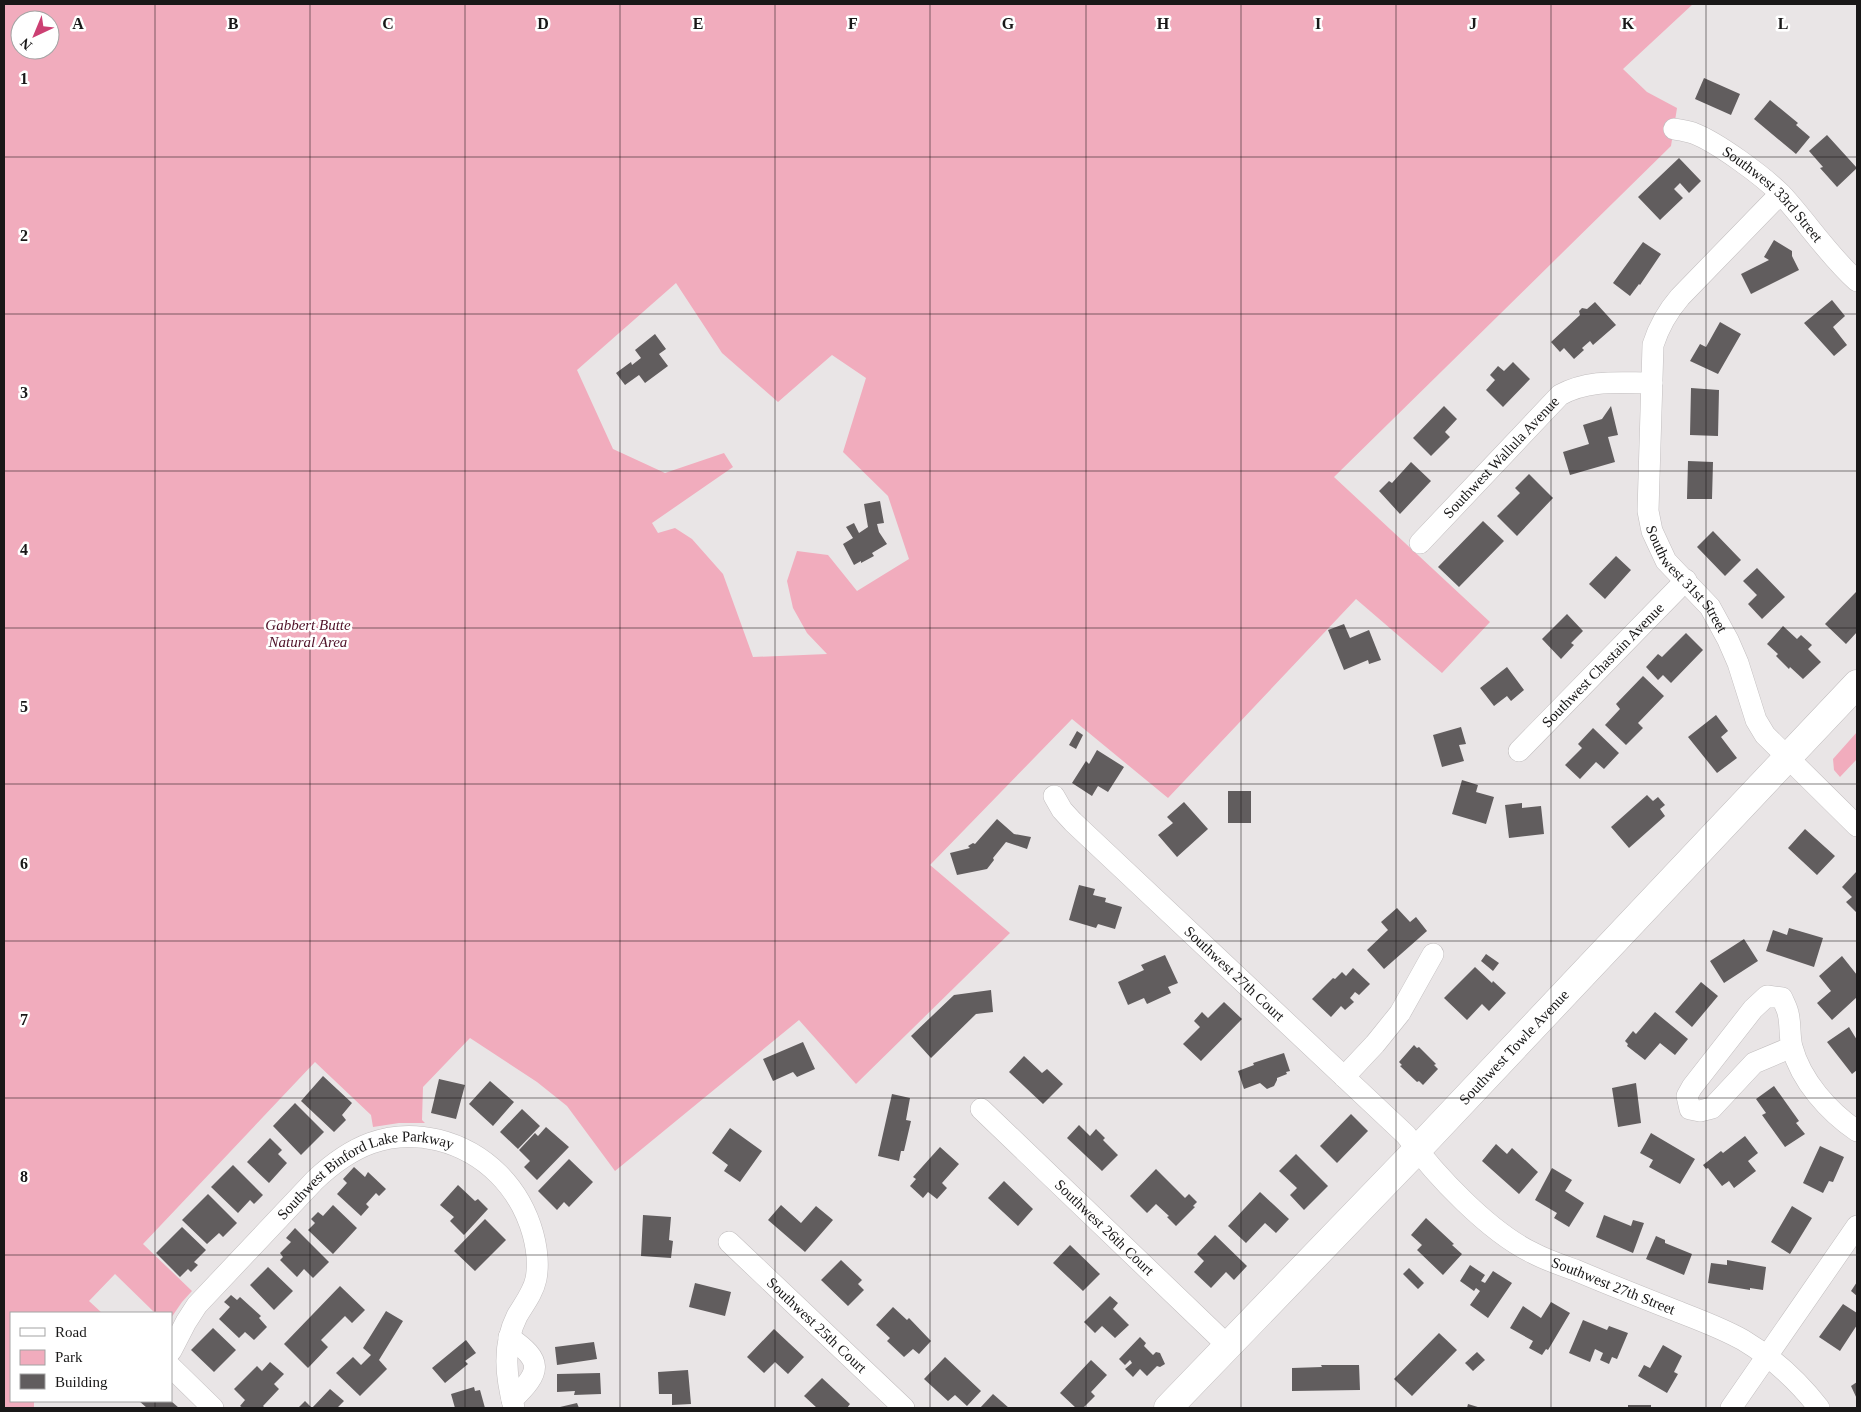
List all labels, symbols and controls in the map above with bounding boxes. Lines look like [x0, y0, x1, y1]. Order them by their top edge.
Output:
north arrow [10, 10, 60, 60]
text: A [72, 15, 84, 32]
text: B [228, 15, 239, 32]
text: C [382, 15, 394, 32]
text: D [537, 15, 549, 32]
text: E [693, 15, 703, 32]
text: F [848, 15, 858, 32]
text: G [1002, 15, 1015, 32]
text: H [1157, 15, 1170, 32]
text: I [1315, 15, 1321, 32]
text: J [1469, 15, 1477, 32]
text: K [1622, 15, 1635, 32]
text: L [1778, 15, 1788, 32]
text: N [17, 35, 35, 53]
text: 1 [20, 70, 28, 87]
street label: Southwest 33rd Street [1720, 143, 1826, 246]
text: 2 [20, 227, 28, 244]
text: 3 [20, 384, 28, 401]
street label: Southwest Wallula Avenue [1440, 393, 1562, 521]
street label: Southwest 31st Street [1643, 524, 1731, 636]
text: 4 [20, 541, 28, 558]
street label: Southwest Chastain Avenue [1539, 599, 1667, 731]
park label: Gabbert Butte Natural Area [265, 617, 351, 650]
text: 5 [20, 698, 28, 715]
text: 6 [20, 855, 28, 872]
street label: Southwest 27th Court [1181, 923, 1288, 1025]
street label: Southwest Towle Avenue [1456, 986, 1572, 1108]
text: 7 [20, 1011, 28, 1028]
street label: Southwest Binford Lake Parkway [274, 1128, 457, 1223]
text: 8 [20, 1168, 28, 1185]
street label: Southwest 26th Court [1052, 1176, 1158, 1279]
street label: Southwest 27th Street [1549, 1254, 1678, 1318]
street label: Southwest 25th Court [764, 1274, 870, 1377]
legend [10, 1312, 172, 1402]
text: Road [55, 1324, 87, 1340]
text: Park [55, 1349, 83, 1365]
text: Building [55, 1374, 108, 1390]

